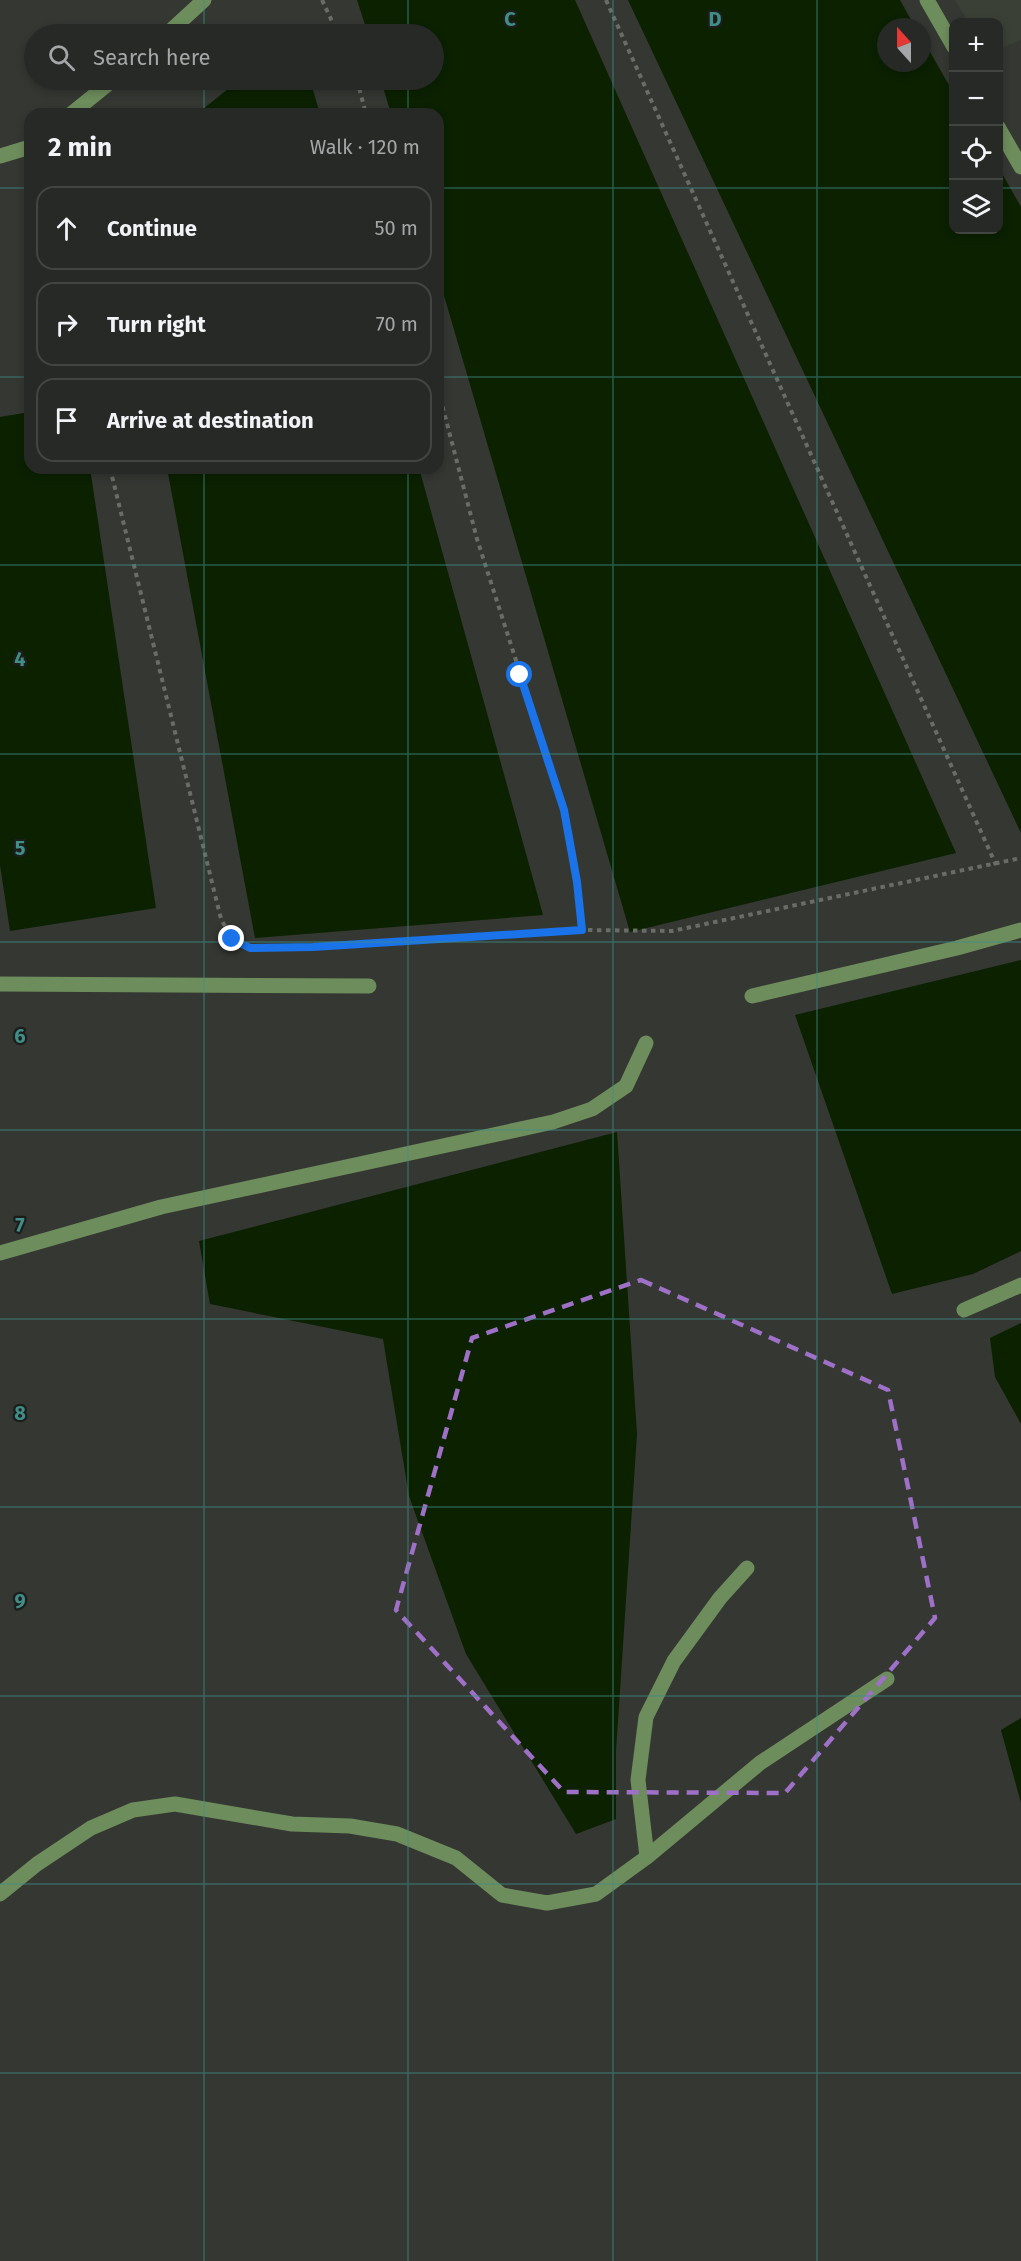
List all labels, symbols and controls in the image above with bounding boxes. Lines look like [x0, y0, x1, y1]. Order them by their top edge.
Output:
text: C [504, 7, 516, 31]
text: D [708, 7, 722, 31]
north arrow [877, 18, 931, 72]
map controls [949, 18, 1003, 234]
button: + [949, 18, 1003, 72]
search box [24, 24, 444, 90]
icon: search [45, 41, 78, 74]
text: Search here [93, 44, 211, 71]
button: − [949, 72, 1003, 126]
button: locate [949, 126, 1003, 180]
text: 2 min [48, 132, 112, 163]
text: Walk · 120 m [310, 135, 420, 159]
button: layers [949, 180, 1003, 234]
icon: ahead [50, 212, 83, 245]
text: Continue [107, 215, 197, 242]
text: 50 m [374, 216, 418, 240]
icon: right [50, 308, 83, 341]
text: Turn right [107, 311, 206, 338]
text: 70 m [376, 312, 418, 336]
icon: arrive [50, 404, 83, 437]
text: Arrive at destination [107, 407, 314, 434]
text: 4 [14, 647, 26, 671]
route start [506, 661, 532, 687]
text: 5 [15, 836, 26, 860]
route end [218, 925, 244, 951]
text: 6 [14, 1024, 26, 1048]
text: 7 [15, 1213, 25, 1237]
text: 8 [14, 1401, 26, 1425]
text: 9 [14, 1589, 26, 1613]

